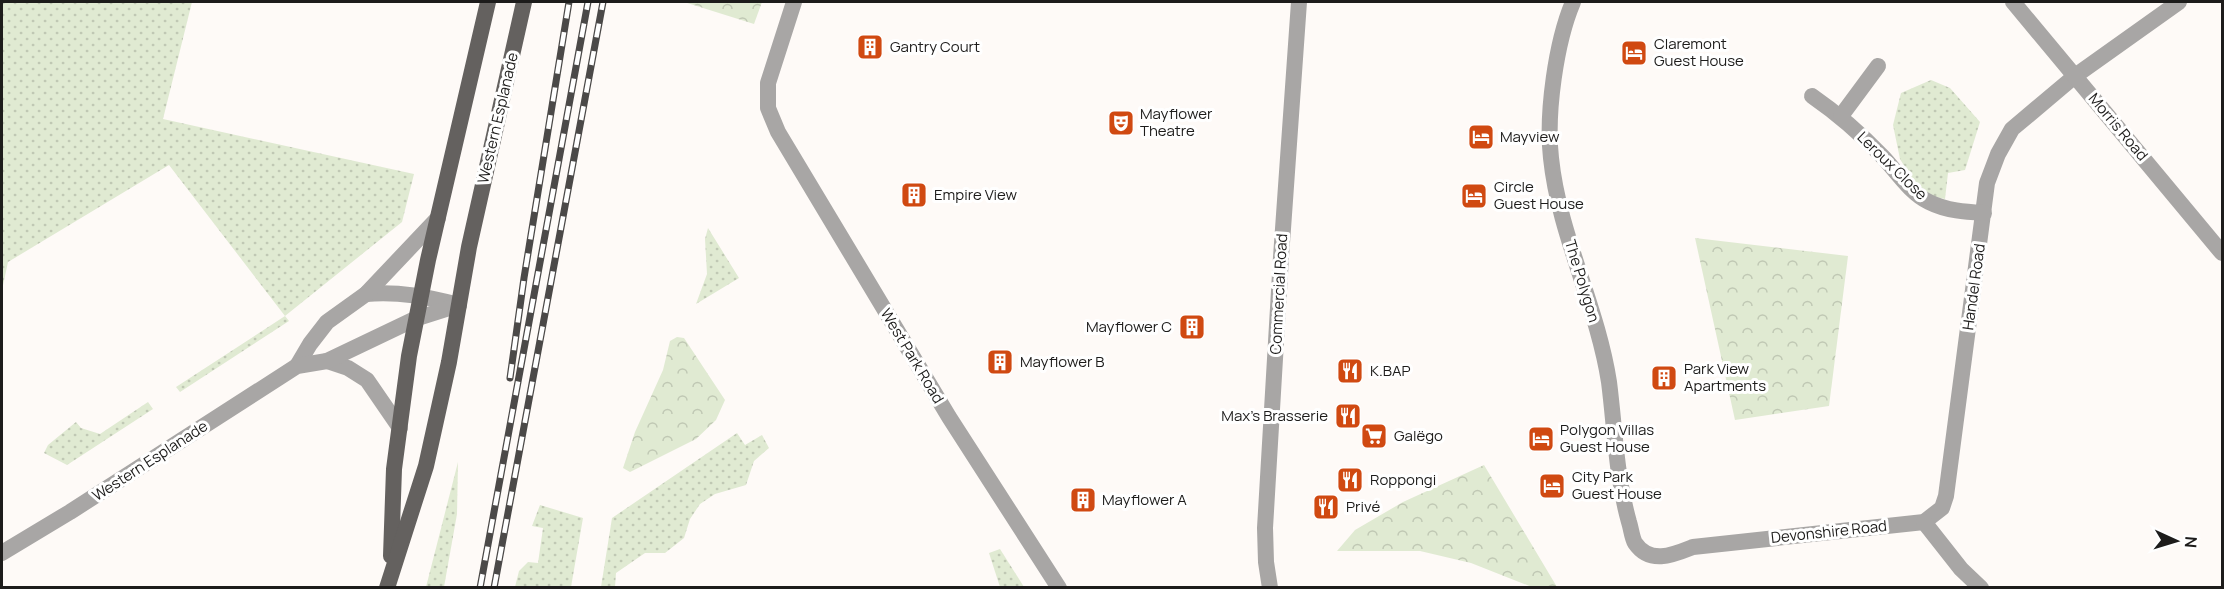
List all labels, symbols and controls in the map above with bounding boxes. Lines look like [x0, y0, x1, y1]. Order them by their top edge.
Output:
building icon: Gantry Court [855, 32, 885, 62]
place label: Claremont Guest House [1654, 33, 1744, 71]
place label: Gantry Court [890, 36, 980, 57]
hotel icon: Claremont Guest House [1619, 38, 1649, 68]
street label: Western Esplanade [472, 50, 523, 185]
street label: Morris Road [2084, 88, 2153, 165]
place label: Mayflower Theatre [1140, 103, 1213, 141]
theatre icon: Mayflower Theatre [1106, 108, 1136, 138]
hotel icon: Mayview [1466, 122, 1496, 152]
place label: Mayview [1500, 126, 1560, 147]
street label: Leroux Close [1853, 127, 1932, 205]
place label: Circle Guest House [1494, 176, 1584, 214]
building icon: Empire View [899, 180, 929, 210]
hotel icon: Circle Guest House [1459, 181, 1489, 211]
place label: Empire View [934, 184, 1017, 205]
street label: Commercial Road [1265, 233, 1292, 355]
street label: The Polygon [1560, 237, 1605, 325]
street label: Handel Road [1957, 242, 1990, 332]
street label: West Park Road [876, 304, 949, 407]
building icon: Mayflower C [1177, 312, 1207, 342]
place label: Mayflower C [1086, 316, 1172, 337]
building icon: Mayflower B [985, 347, 1015, 377]
place label: Mayflower B [1020, 351, 1105, 372]
restaurant icon: K.BAP [1335, 356, 1365, 386]
place label: Park View Apartments [1684, 358, 1766, 396]
place label: K.BAP [1370, 360, 1410, 381]
building icon: Park View Apartments [1649, 363, 1679, 393]
restaurant icon: Max's Brasserie [1333, 401, 1363, 431]
place label: Max's Brasserie [1221, 405, 1328, 426]
street label: Western Esplanade [88, 415, 212, 506]
place label: Polygon Villas Guest House [1560, 419, 1654, 457]
supermarket icon: Galëgo [1359, 421, 1389, 451]
hotel icon: Polygon Villas Guest House [1526, 424, 1556, 454]
place label: Galëgo [1394, 425, 1443, 446]
restaurant icon: Roppongi [1335, 465, 1365, 495]
place label: City Park Guest House [1572, 466, 1662, 504]
place label: Roppongi [1370, 469, 1436, 490]
hotel icon: City Park Guest House [1537, 471, 1567, 501]
building icon: Mayflower A [1068, 485, 1098, 515]
place label: Mayflower A [1102, 489, 1187, 510]
restaurant icon: Privé [1311, 492, 1341, 522]
place label: Privé [1346, 496, 1381, 517]
north arrow [2146, 511, 2206, 571]
street label: Devonshire Road [1770, 515, 1888, 548]
text: N [2180, 536, 2202, 549]

